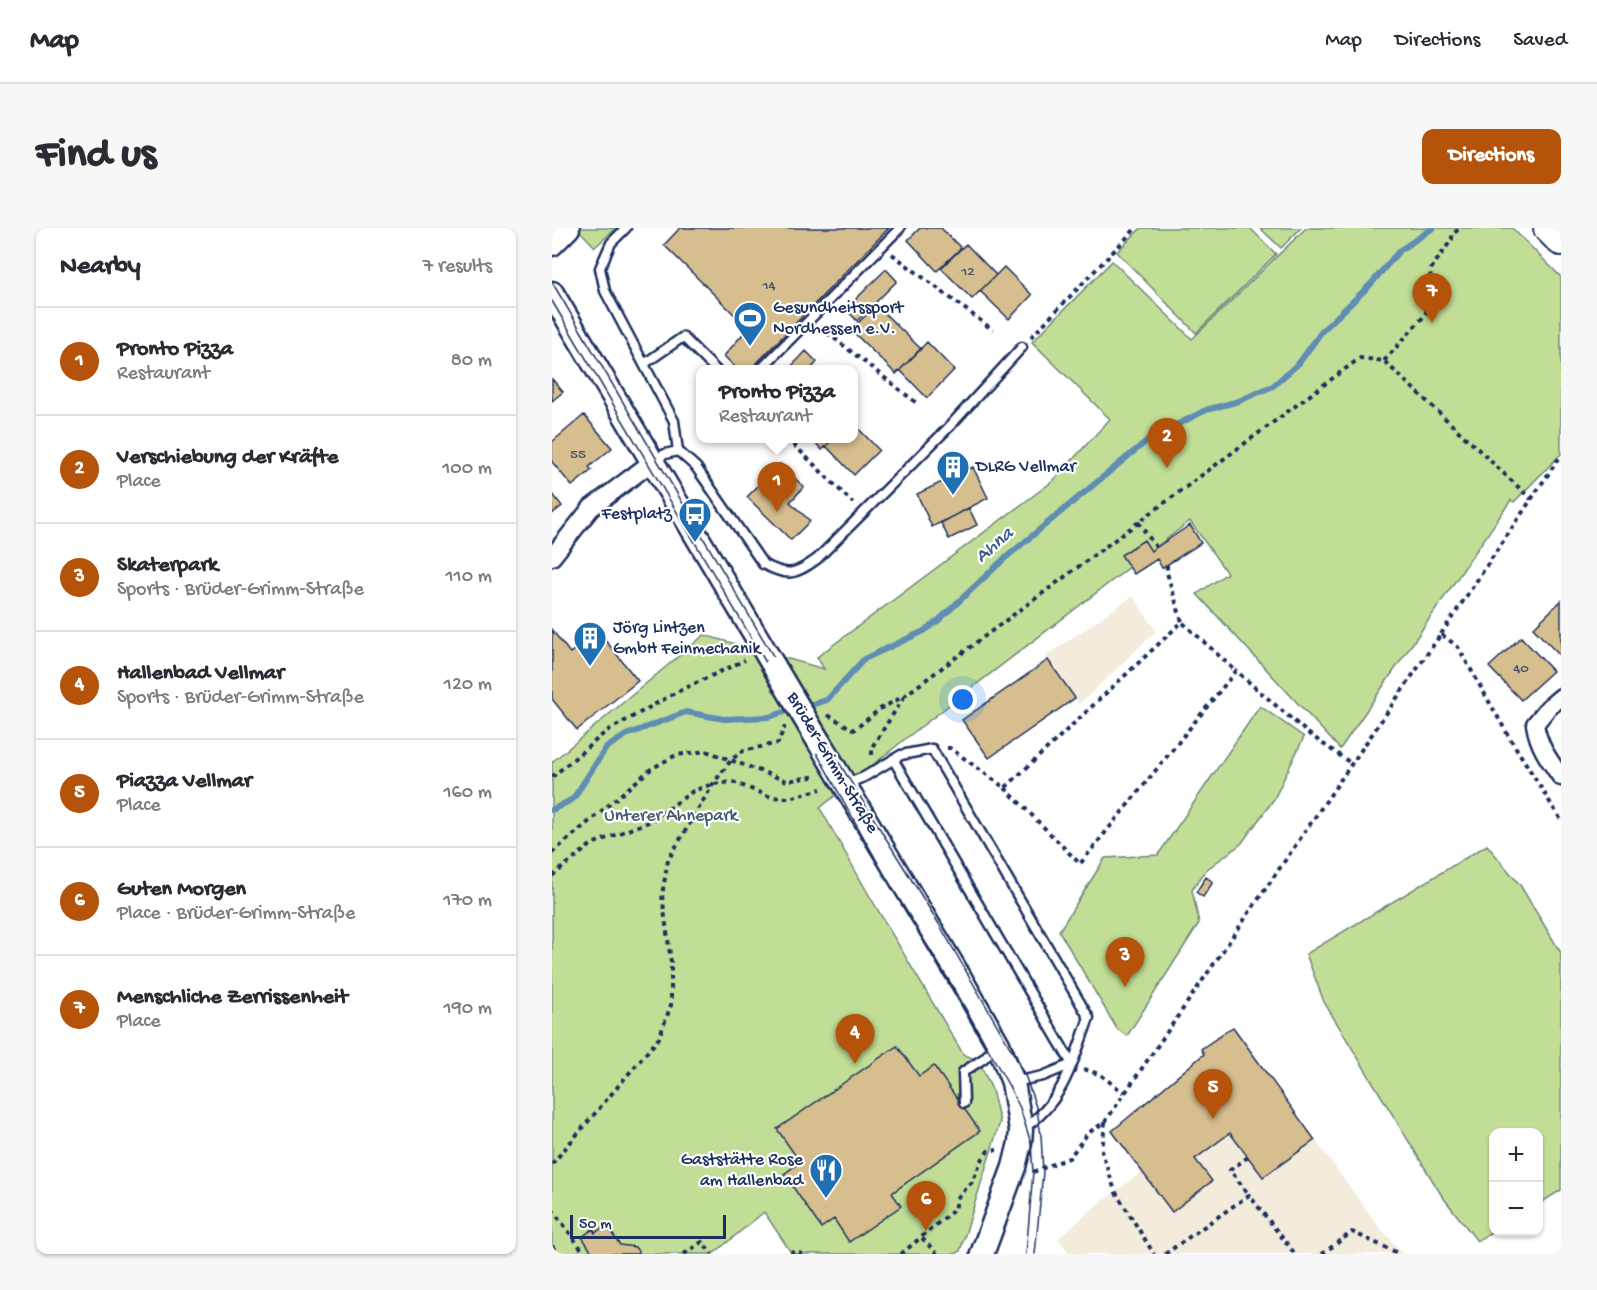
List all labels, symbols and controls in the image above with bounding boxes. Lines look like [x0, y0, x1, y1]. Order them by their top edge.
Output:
text: Map [30, 25, 79, 58]
text: Map [1325, 29, 1362, 54]
text: Directions [1395, 29, 1480, 54]
text: Saved [1513, 29, 1567, 54]
button: Directions [1422, 129, 1561, 184]
text: Find us [36, 132, 156, 181]
text: Nearby [60, 252, 141, 283]
text: 7 results [423, 256, 492, 279]
house number: 12 [960, 263, 975, 281]
pin: 7 [1412, 274, 1452, 323]
house number: 14 [761, 277, 776, 295]
place label: Gesundheitssport Nordhessen e.V. [773, 298, 905, 340]
sports icon: Gesundheitssport Nordhessen e.V. [732, 300, 768, 347]
text: Pronto Pizza [117, 337, 233, 363]
text: 1 [75, 350, 84, 373]
text: 80 m [451, 350, 492, 373]
text: Restaurant [117, 363, 210, 386]
popup [696, 365, 858, 443]
text: Pronto Pizza [719, 380, 835, 406]
text: Restaurant [719, 406, 812, 429]
pin: 2 [1148, 418, 1186, 468]
text: Verschiebung der Kräfte [117, 445, 338, 471]
house number: 55 [570, 446, 586, 464]
building icon: DLRG Vellmar [935, 449, 971, 496]
place label: DLRG Vellmar [975, 457, 1077, 478]
text: 2 [75, 458, 84, 481]
text: 100 m [442, 458, 492, 481]
pin: 1 [758, 462, 796, 512]
text: Place [117, 471, 161, 494]
bus stop icon: Festplatz [677, 496, 713, 543]
place label: Festplatz [600, 504, 673, 525]
water label: Ahna [971, 522, 1020, 569]
text: Skaterpark [117, 553, 218, 579]
text: 3 [74, 566, 85, 589]
text: 110 m [446, 566, 492, 589]
text: Sports · Brüder-Grimm-Straße [117, 579, 364, 602]
place label: Jörg Lintzen GmbH Feinmechanik [613, 618, 762, 660]
building icon: Jörg Lintzen GmbH Feinmechanik [572, 620, 608, 667]
house number: 40 [1513, 660, 1529, 678]
text: Hallenbad Vellmar [117, 661, 284, 687]
text: 4 [75, 674, 84, 697]
text: 120 m [444, 674, 492, 697]
your location [948, 685, 977, 714]
text: Sports · Brüder-Grimm-Straße [117, 687, 364, 710]
street label: Brüder-Grimm-Straße [781, 688, 883, 838]
text: Piazza Vellmar [117, 769, 252, 795]
text: 5 [74, 782, 85, 805]
text: 160 m [443, 782, 492, 805]
text: Place [117, 795, 161, 818]
park label: Unterer Ahnepark [604, 806, 740, 827]
text: Guten Morgen [117, 877, 246, 903]
text: 6 [74, 890, 85, 913]
text: 170 m [443, 890, 492, 913]
text: Place · Brüder-Grimm-Straße [117, 903, 355, 926]
pin: 3 [1106, 938, 1144, 987]
text: Menschliche Zerrissenheit [117, 985, 348, 1011]
text: 7 [74, 998, 85, 1021]
text: 190 m [444, 998, 492, 1021]
text: Place [117, 1011, 161, 1034]
pin: 4 [836, 1014, 874, 1064]
pin: 5 [1194, 1070, 1232, 1119]
map controls [1489, 1128, 1543, 1236]
button: + [1489, 1128, 1543, 1182]
place label: Gaststätte Rose am Hallenbad [681, 1150, 804, 1192]
restaurant icon: Gaststätte Rose am Hallenbad [808, 1152, 844, 1199]
pin: 6 [906, 1182, 946, 1231]
button: − [1489, 1182, 1543, 1236]
scale bar [570, 1212, 726, 1240]
text: 50 m [579, 1216, 612, 1235]

